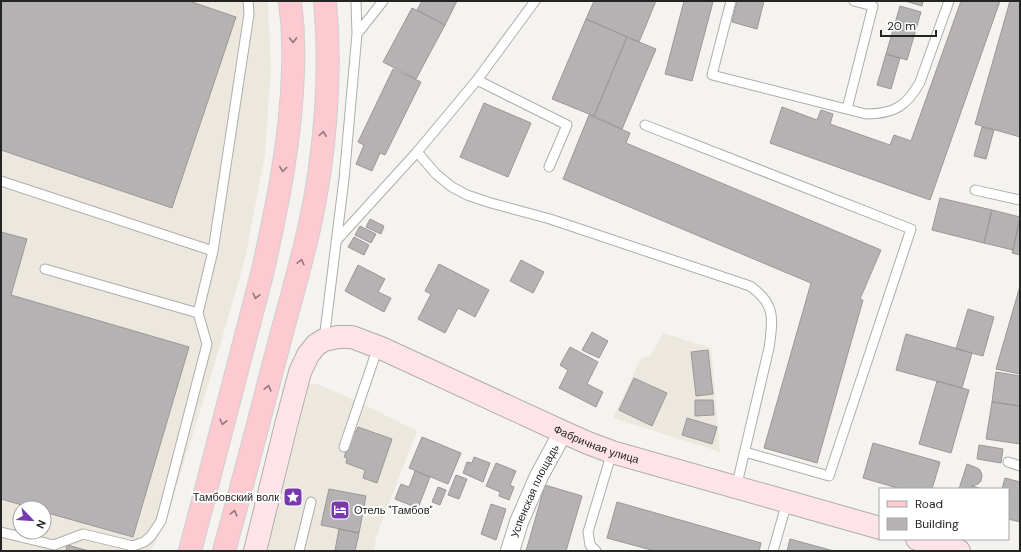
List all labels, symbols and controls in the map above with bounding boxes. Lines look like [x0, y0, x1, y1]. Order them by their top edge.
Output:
scale bar [881, 12, 936, 38]
text: 20 m [887, 18, 916, 34]
one-way arrow [289, 37, 297, 43]
one-way arrow [319, 131, 328, 137]
one-way arrow [279, 166, 288, 172]
one-way arrow [296, 259, 304, 265]
one-way arrow [252, 293, 261, 300]
one-way arrow [263, 385, 271, 391]
one-way arrow [220, 419, 228, 425]
street label: Фабричная улица [551, 422, 641, 467]
street label: Успенская площадь [508, 441, 562, 539]
place icon: Тамбовский волк [282, 486, 304, 508]
legend [879, 488, 1009, 540]
place label: Тамбовский волк [193, 490, 279, 504]
text: Road [915, 496, 943, 512]
hotel icon: Отель "Тамбов" [329, 499, 351, 521]
north arrow [12, 500, 52, 540]
place label: Отель "Тамбов" [354, 503, 433, 517]
one-way arrow [229, 510, 238, 517]
text: Building [915, 516, 959, 532]
text: N [33, 518, 49, 531]

